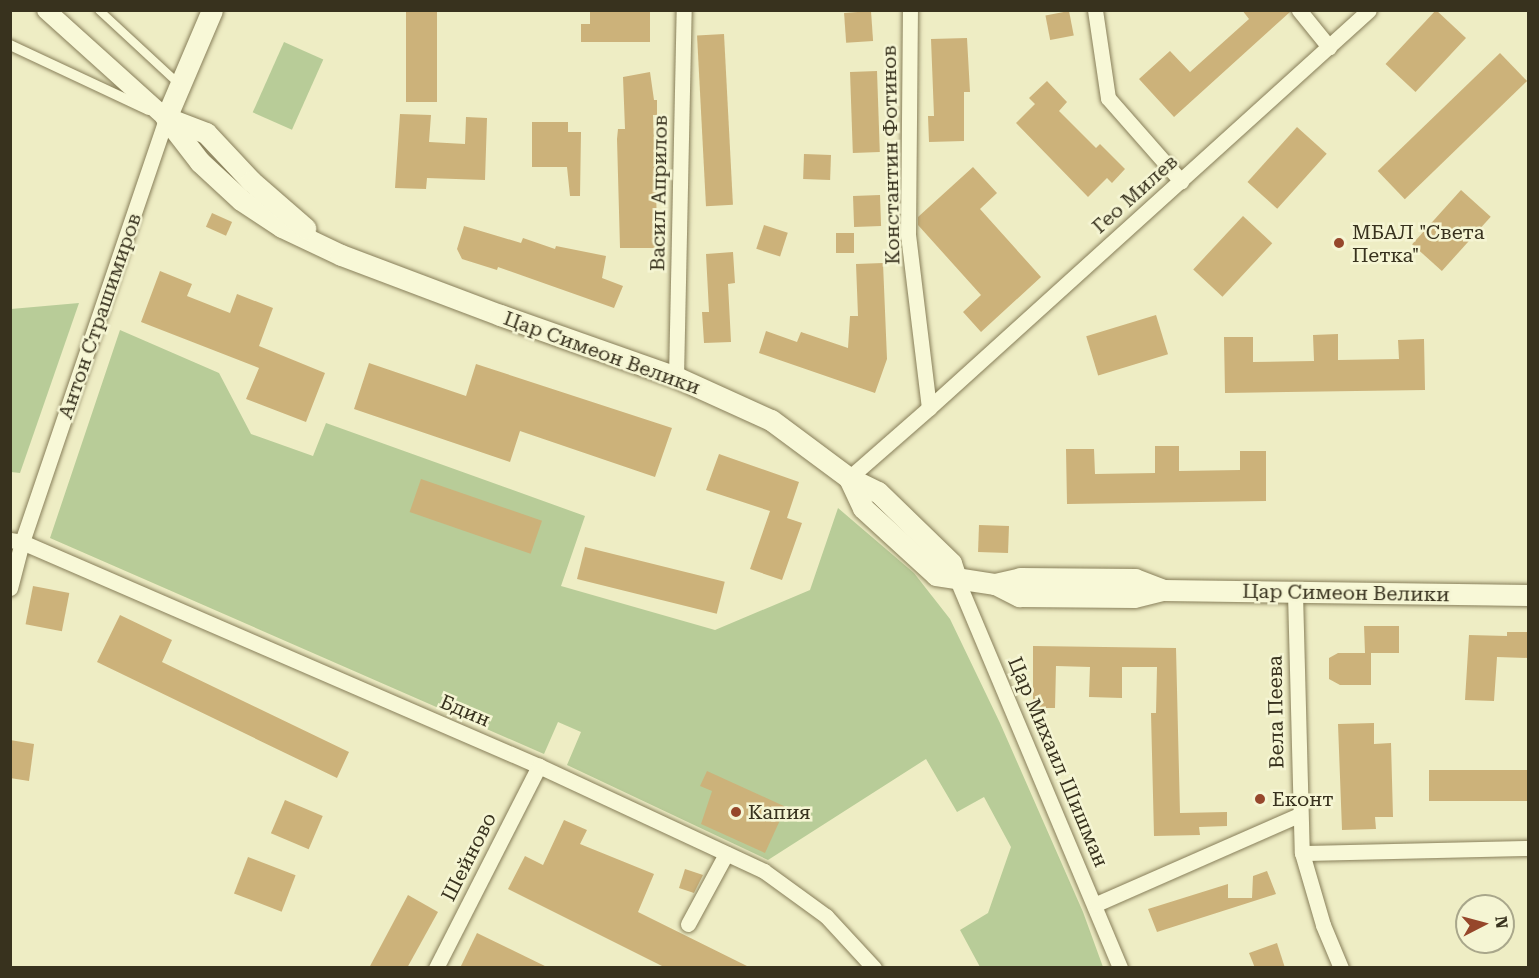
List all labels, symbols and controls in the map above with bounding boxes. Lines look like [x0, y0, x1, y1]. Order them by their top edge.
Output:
street label: Константин Фотинов [877, 45, 905, 265]
street label: Васил Априлов [646, 115, 672, 271]
street label: Гео Милев [1087, 149, 1183, 239]
street label: Антон Страшимиров [53, 210, 147, 422]
place label: МБАЛ "Света Петка" [1352, 220, 1484, 267]
marker: МБАЛ "Света Петка" [1330, 234, 1348, 252]
street label: Цар Симеон Велики [500, 306, 704, 400]
street label: Цар Симеон Велики [1242, 579, 1450, 607]
street label: Цар Михаил Шишман [1003, 653, 1113, 871]
street label: Вела Пеева [1263, 655, 1289, 769]
street label: Бдин [436, 690, 494, 732]
place label: Еконт [1272, 787, 1334, 811]
marker: Еконт [1253, 792, 1267, 806]
place label: Капия [748, 800, 811, 824]
marker: Капия [729, 805, 743, 819]
street label: Шейново [437, 809, 501, 905]
north arrow [1455, 894, 1515, 954]
text: N [1491, 915, 1512, 929]

